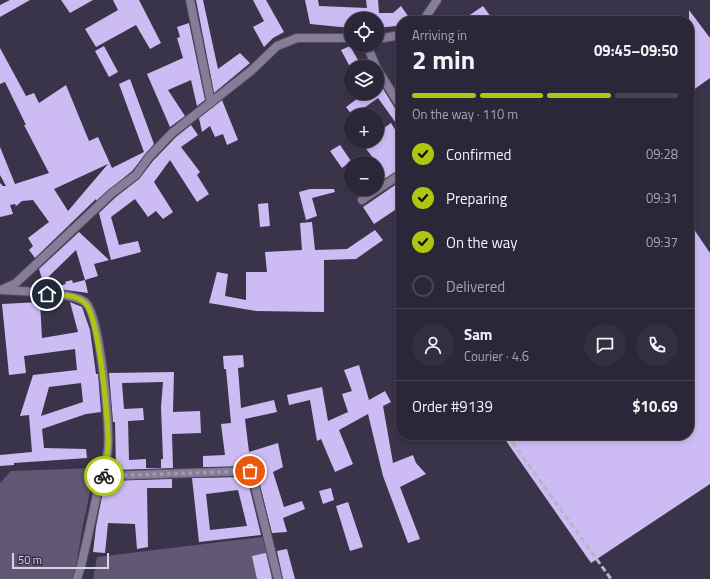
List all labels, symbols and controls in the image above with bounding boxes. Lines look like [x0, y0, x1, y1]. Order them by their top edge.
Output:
map controls [344, 12, 384, 196]
button: locate [344, 12, 384, 52]
text: Arriving in [412, 25, 467, 45]
text: 09:45–09:50 [594, 39, 678, 62]
text: 2 min [412, 40, 475, 79]
button: layers [344, 60, 384, 100]
text: On the way · 110 m [412, 104, 518, 124]
button: + [344, 108, 384, 148]
icon: check [412, 143, 434, 165]
text: Confirmed [446, 143, 511, 166]
text: 09:28 [646, 144, 678, 164]
button: − [344, 156, 384, 196]
icon: check [412, 187, 434, 209]
text: Preparing [446, 187, 507, 210]
text: 09:31 [646, 188, 678, 208]
icon: check [412, 231, 434, 253]
text: On the way [446, 231, 518, 254]
text: 09:37 [646, 232, 678, 252]
text: Delivered [446, 275, 505, 298]
pin [30, 277, 64, 311]
icon: home [36, 283, 58, 305]
text: Sam [464, 323, 492, 346]
button: person [412, 324, 454, 366]
button: chat [584, 324, 626, 366]
button: phone [636, 324, 678, 366]
text: Courier · 4.6 [464, 346, 529, 366]
text: Order #9139 [412, 395, 493, 418]
text: $10.69 [632, 395, 678, 418]
pin [233, 454, 267, 488]
courier [84, 456, 124, 496]
icon: bag [239, 460, 261, 482]
icon: bike [93, 465, 115, 487]
scale bar [12, 551, 109, 570]
text: 50 m [18, 552, 42, 568]

